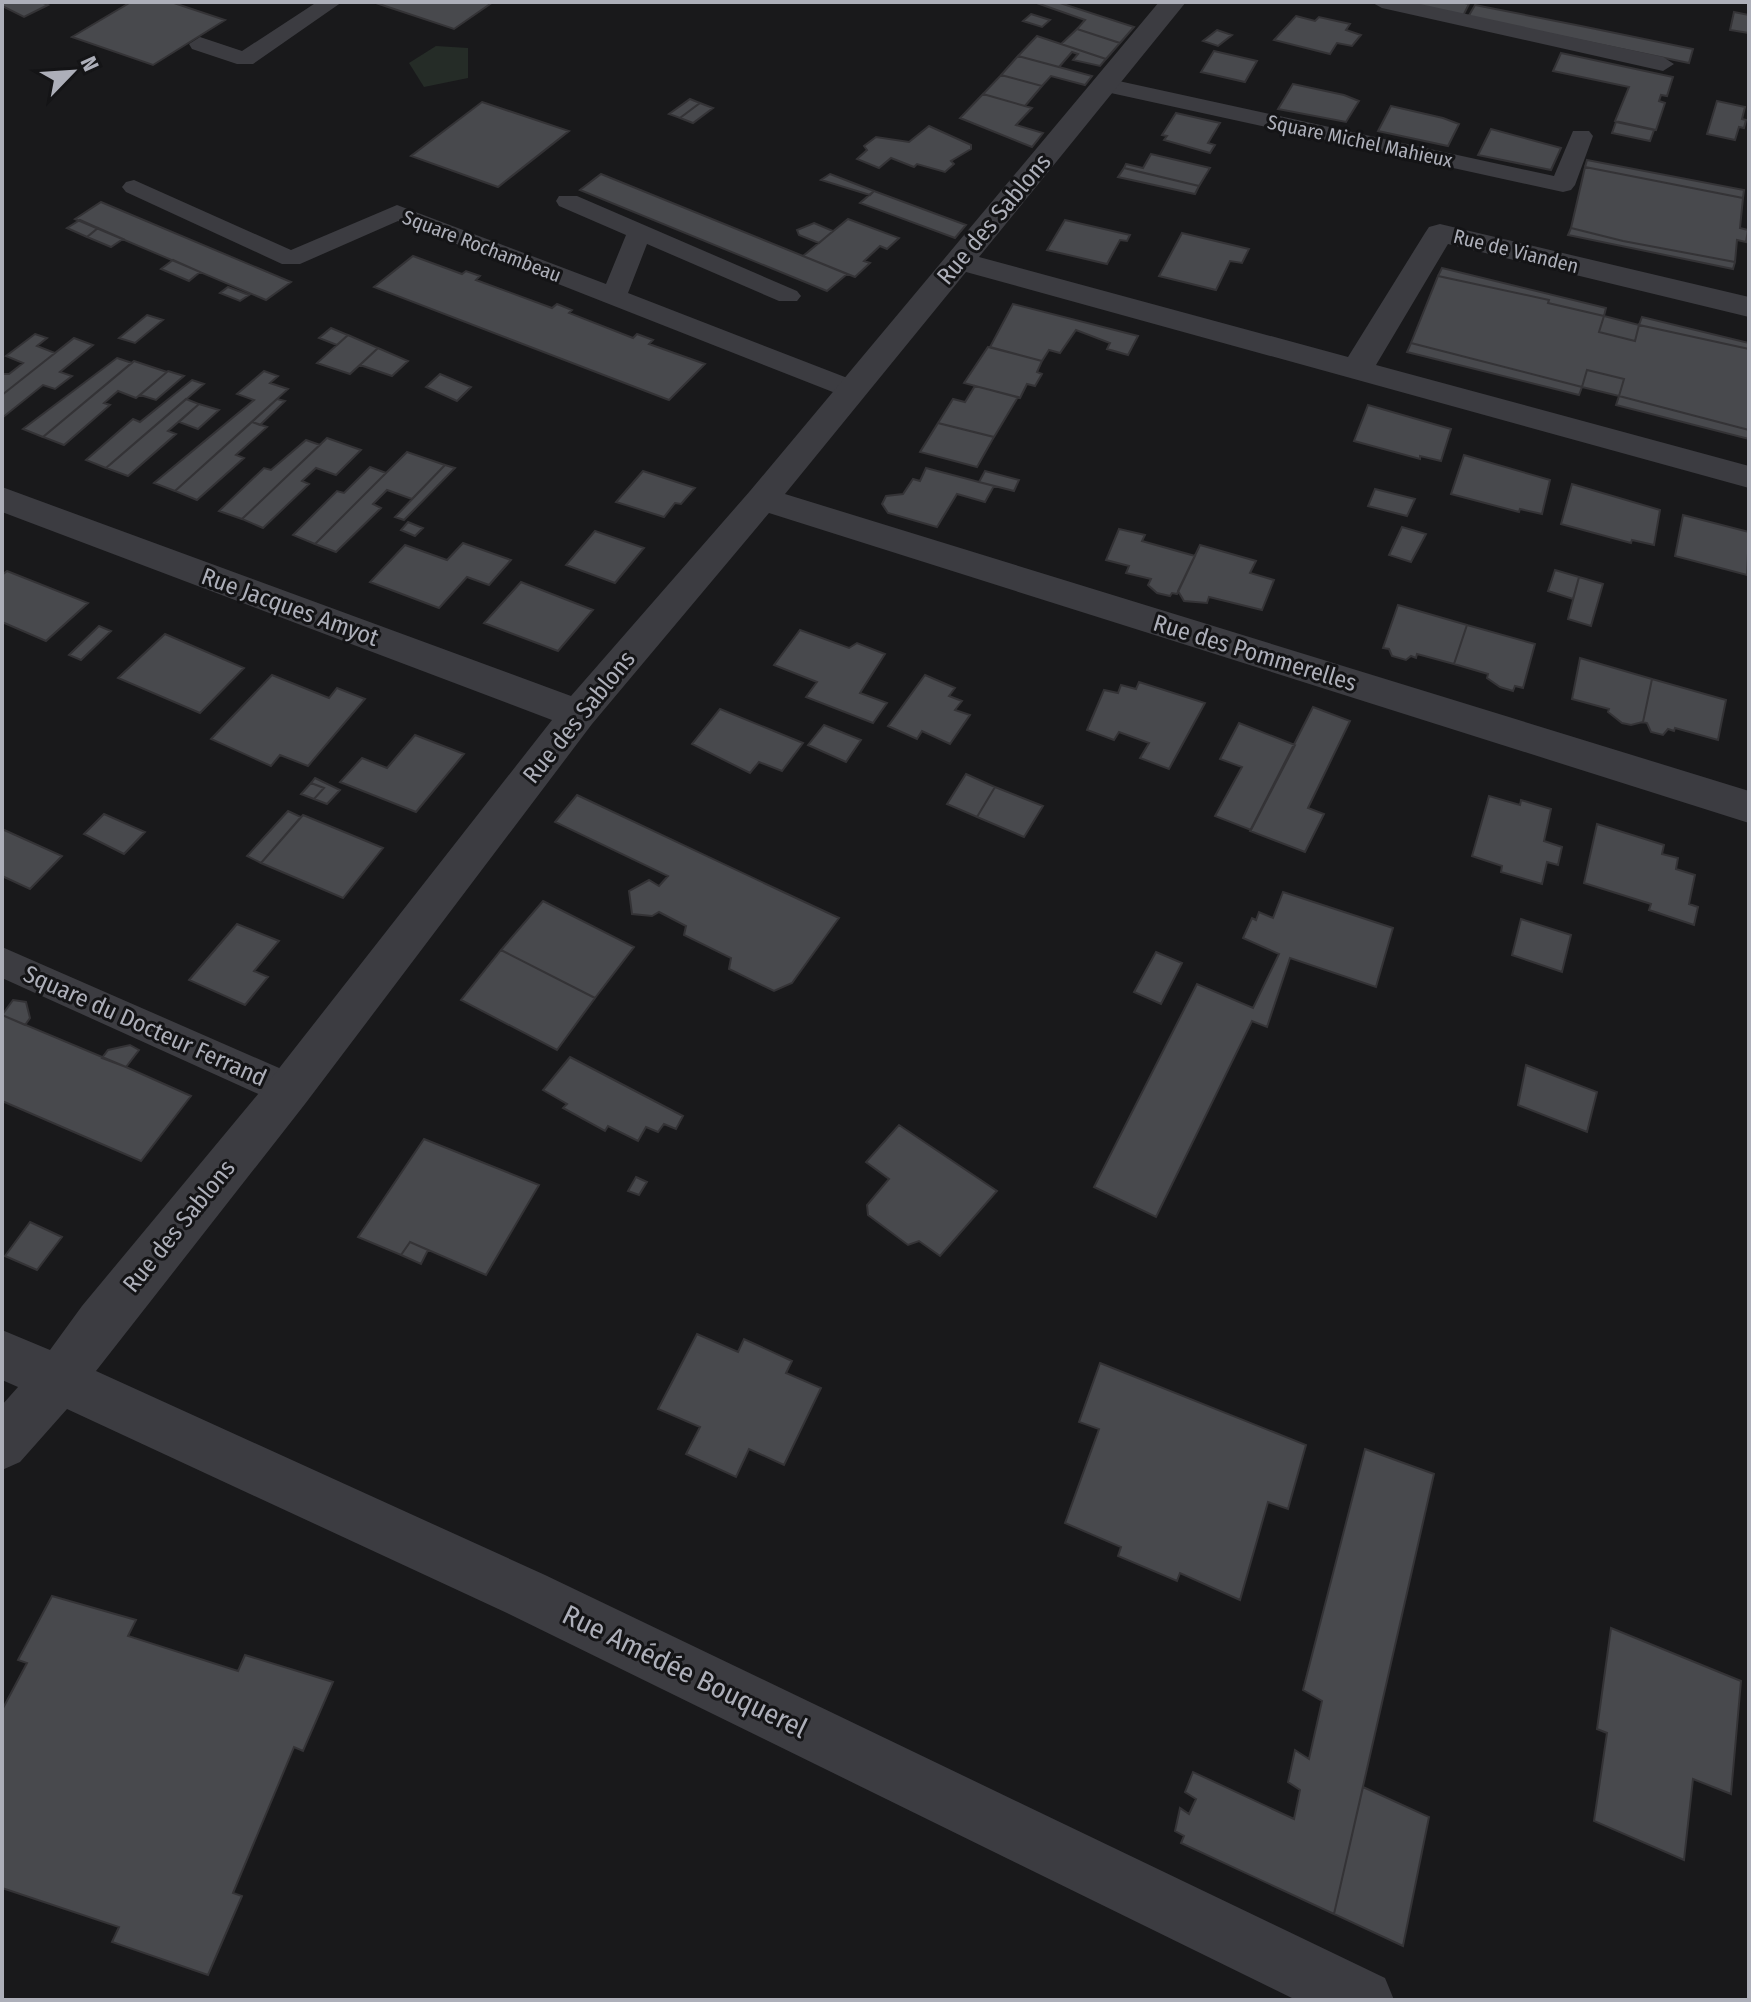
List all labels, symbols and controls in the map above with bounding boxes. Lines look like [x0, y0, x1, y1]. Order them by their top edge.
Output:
north arrow [32, 32, 112, 112]
text: N [75, 52, 105, 75]
street label: Square Michel Mahieux [1265, 110, 1455, 172]
street label: Rue des Sablons [931, 148, 1057, 290]
street label: Square Rochambeau [399, 205, 565, 287]
street label: Rue de Vianden [1451, 224, 1581, 278]
street label: Rue Jacques Amyot [198, 562, 383, 652]
street label: Rue des Pommerelles [1150, 609, 1360, 697]
street label: Rue des Sablons [517, 645, 641, 789]
street label: Square du Docteur Ferrand [19, 960, 271, 1092]
street label: Rue des Sablons [117, 1154, 241, 1298]
street label: Rue Amédée Bouquerel [557, 1598, 812, 1745]

